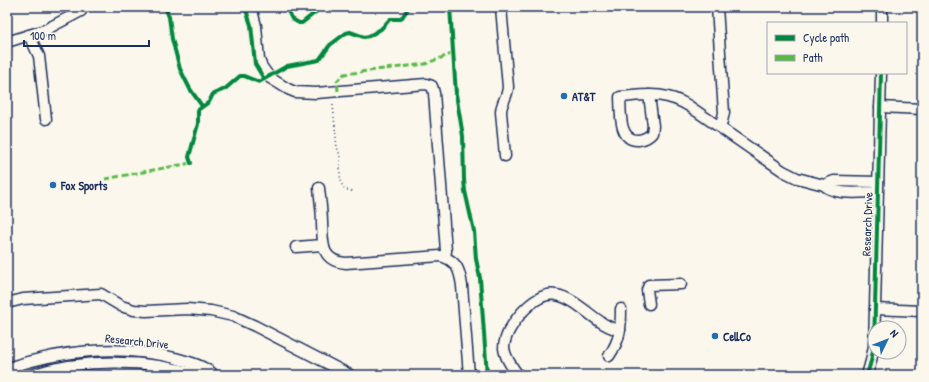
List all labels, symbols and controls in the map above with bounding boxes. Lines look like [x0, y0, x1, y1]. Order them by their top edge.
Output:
scale bar [24, 22, 149, 48]
legend [767, 22, 907, 74]
text: 100 m [30, 27, 56, 44]
text: Cycle path [803, 29, 849, 46]
text: Path [803, 49, 823, 66]
place label: AT&T [572, 88, 596, 105]
marker: AT&T [559, 91, 569, 101]
place label: Fox Sports [60, 177, 108, 195]
marker: Fox Sports [48, 180, 58, 190]
street label: Research Drive [857, 192, 877, 256]
north arrow [867, 320, 907, 360]
text: N [887, 326, 902, 340]
place label: CellCo [723, 328, 751, 345]
street label: Research Drive [104, 329, 170, 353]
marker: CellCo [710, 331, 720, 341]

